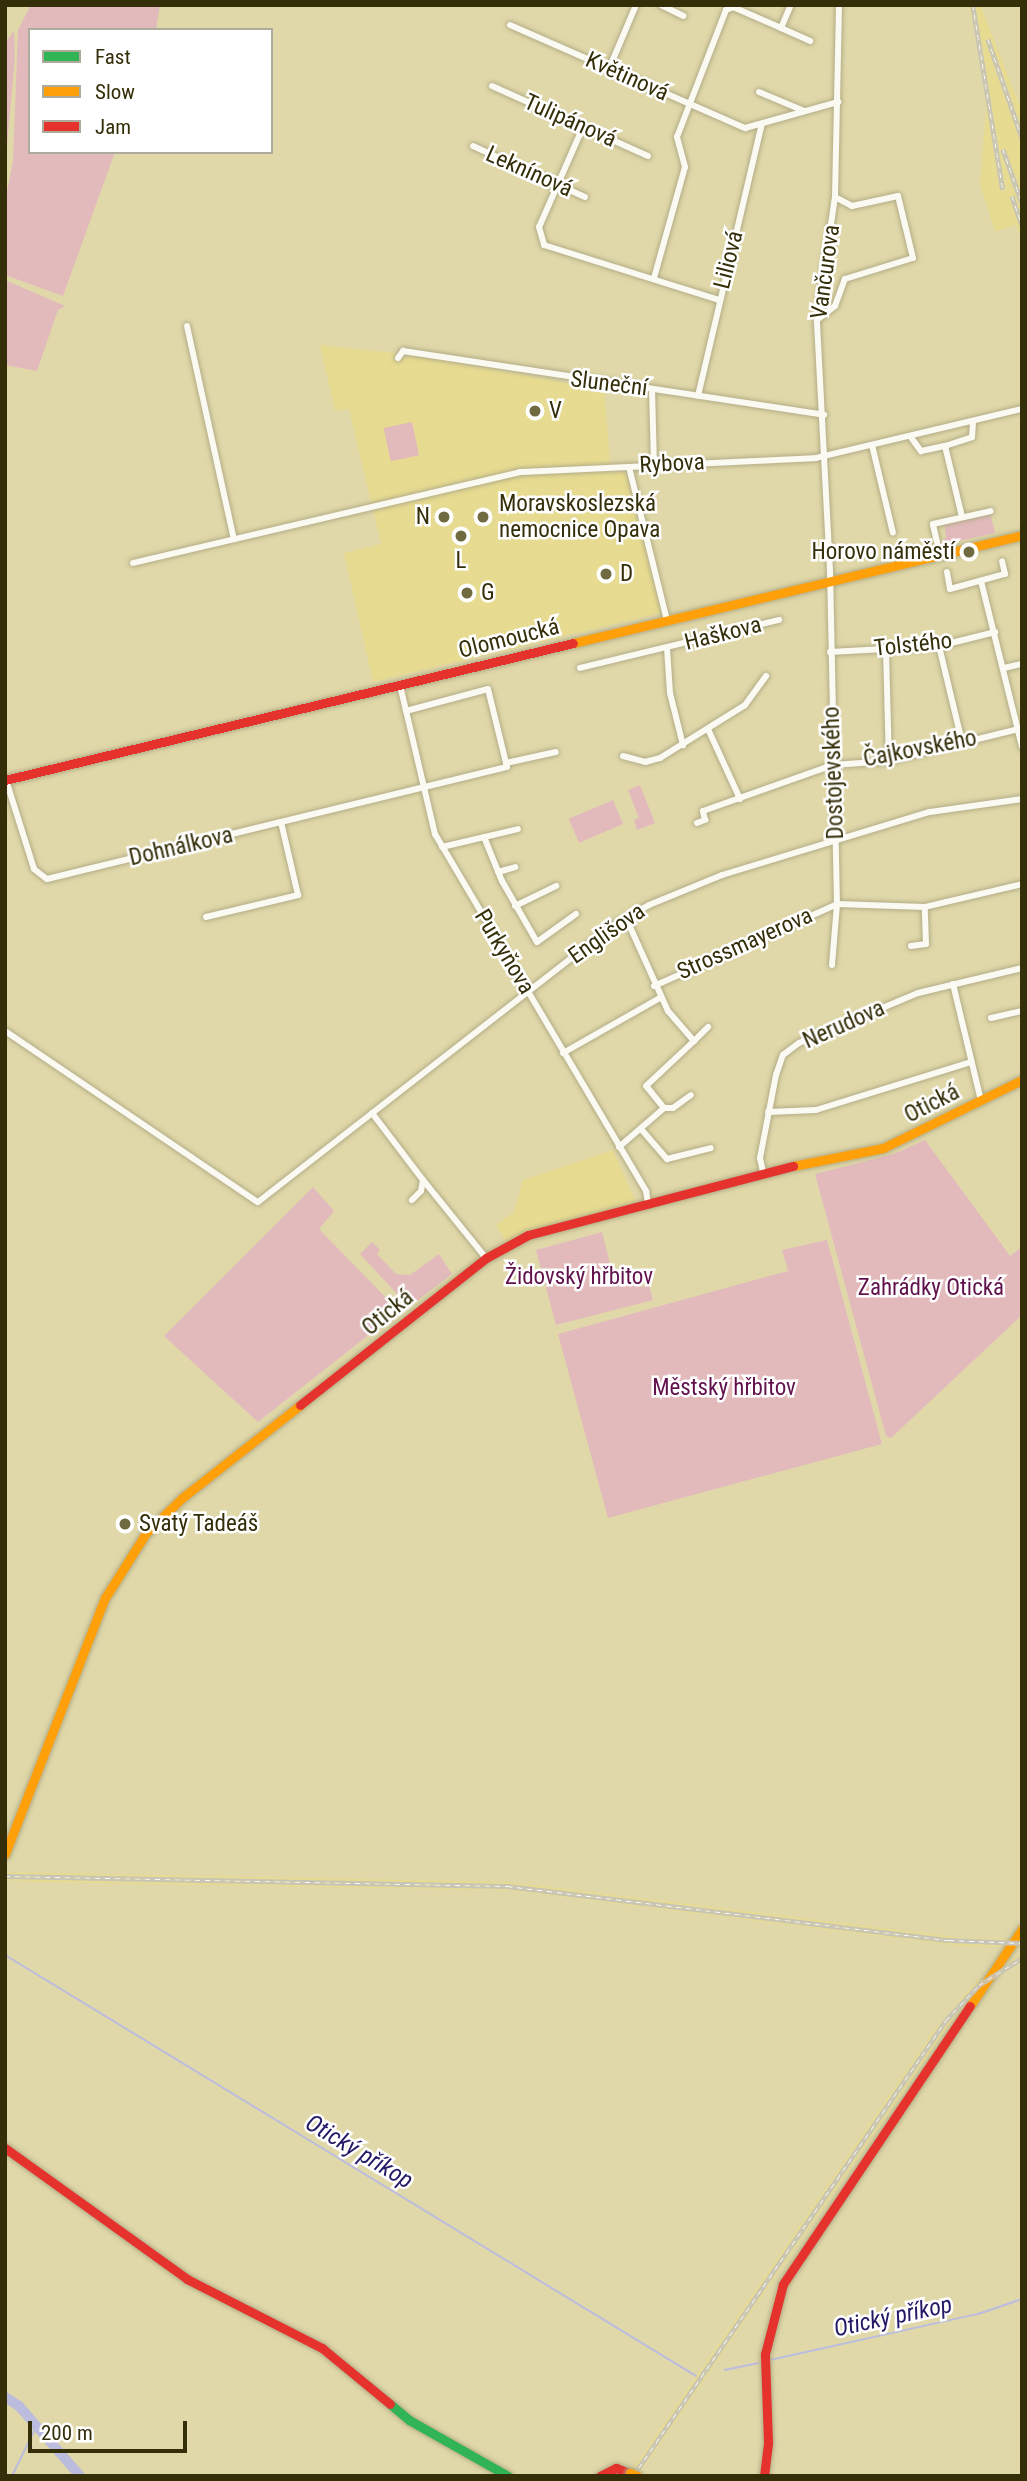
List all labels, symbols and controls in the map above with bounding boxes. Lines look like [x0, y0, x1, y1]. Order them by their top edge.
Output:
legend [28, 28, 273, 154]
text: Fast [95, 45, 131, 69]
street label: Květinová [581, 47, 673, 107]
text: Slow [95, 80, 135, 104]
street label: Tulipánová [520, 88, 620, 154]
text: Jam [95, 115, 131, 139]
street label: Leknínová [481, 141, 577, 203]
street label: Vančurova [806, 223, 846, 321]
street label: Liliová [708, 228, 750, 292]
street label: Sluneční [569, 366, 649, 402]
place label: V [549, 397, 562, 425]
marker: V [527, 403, 543, 419]
street label: Rybova [639, 449, 705, 479]
place label: Moravskoslezská nemocnice Opava [499, 490, 660, 544]
place label: N [416, 503, 430, 531]
marker: Moravskoslezská nemocnice Opava [473, 507, 493, 527]
marker: N [436, 509, 452, 525]
marker: L [453, 528, 469, 544]
place label: Horovo náměstí [812, 538, 955, 566]
marker: Horovo náměstí [961, 544, 977, 560]
place label: L [456, 547, 466, 575]
place label: D [620, 560, 633, 588]
marker: D [598, 566, 614, 582]
place label: G [481, 579, 495, 607]
marker: G [459, 585, 475, 601]
street label: Haškova [682, 611, 764, 657]
street label: Olomoucká [456, 613, 562, 665]
street label: Tolstého [873, 627, 953, 663]
street label: Dostojevského [818, 706, 850, 840]
street label: Čajkovského [861, 724, 979, 774]
street label: Dohnálkova [126, 822, 236, 872]
street label: Englišova [563, 898, 651, 970]
street label: Strossmayerova [673, 902, 817, 986]
street label: Purkyňova [468, 905, 540, 999]
street label: Nerudova [799, 995, 889, 1055]
street label: Otická [900, 1079, 964, 1129]
park label: Židovský hřbitov [505, 1263, 653, 1291]
park label: Zahrádky Otická [858, 1274, 1004, 1302]
street label: Otická [357, 1284, 419, 1342]
park label: Městský hřbitov [652, 1374, 796, 1402]
place label: Svatý Tadeáš [139, 1510, 259, 1538]
marker: Svatý Tadeáš [117, 1516, 133, 1532]
water label: Otický příkop [300, 2109, 418, 2195]
water label: Otický příkop [831, 2290, 955, 2344]
scale bar [32, 2408, 191, 2452]
text: 200 m [41, 2421, 93, 2445]

